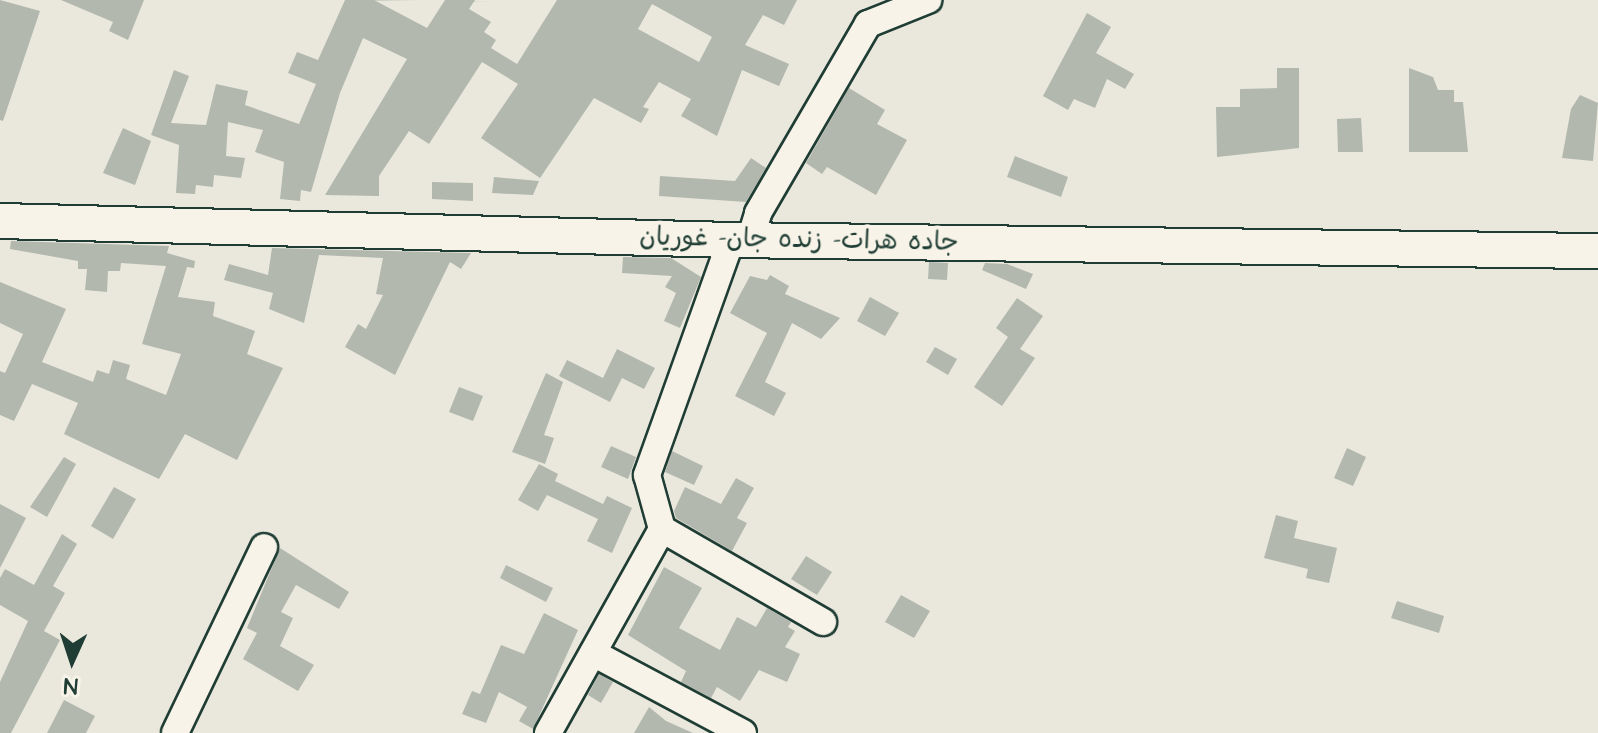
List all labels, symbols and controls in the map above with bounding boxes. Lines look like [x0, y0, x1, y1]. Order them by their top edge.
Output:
street label: جاده هرات- زنده جان- غوریان [639, 222, 959, 258]
north arrow [32, 621, 112, 701]
text: N [63, 670, 78, 701]

